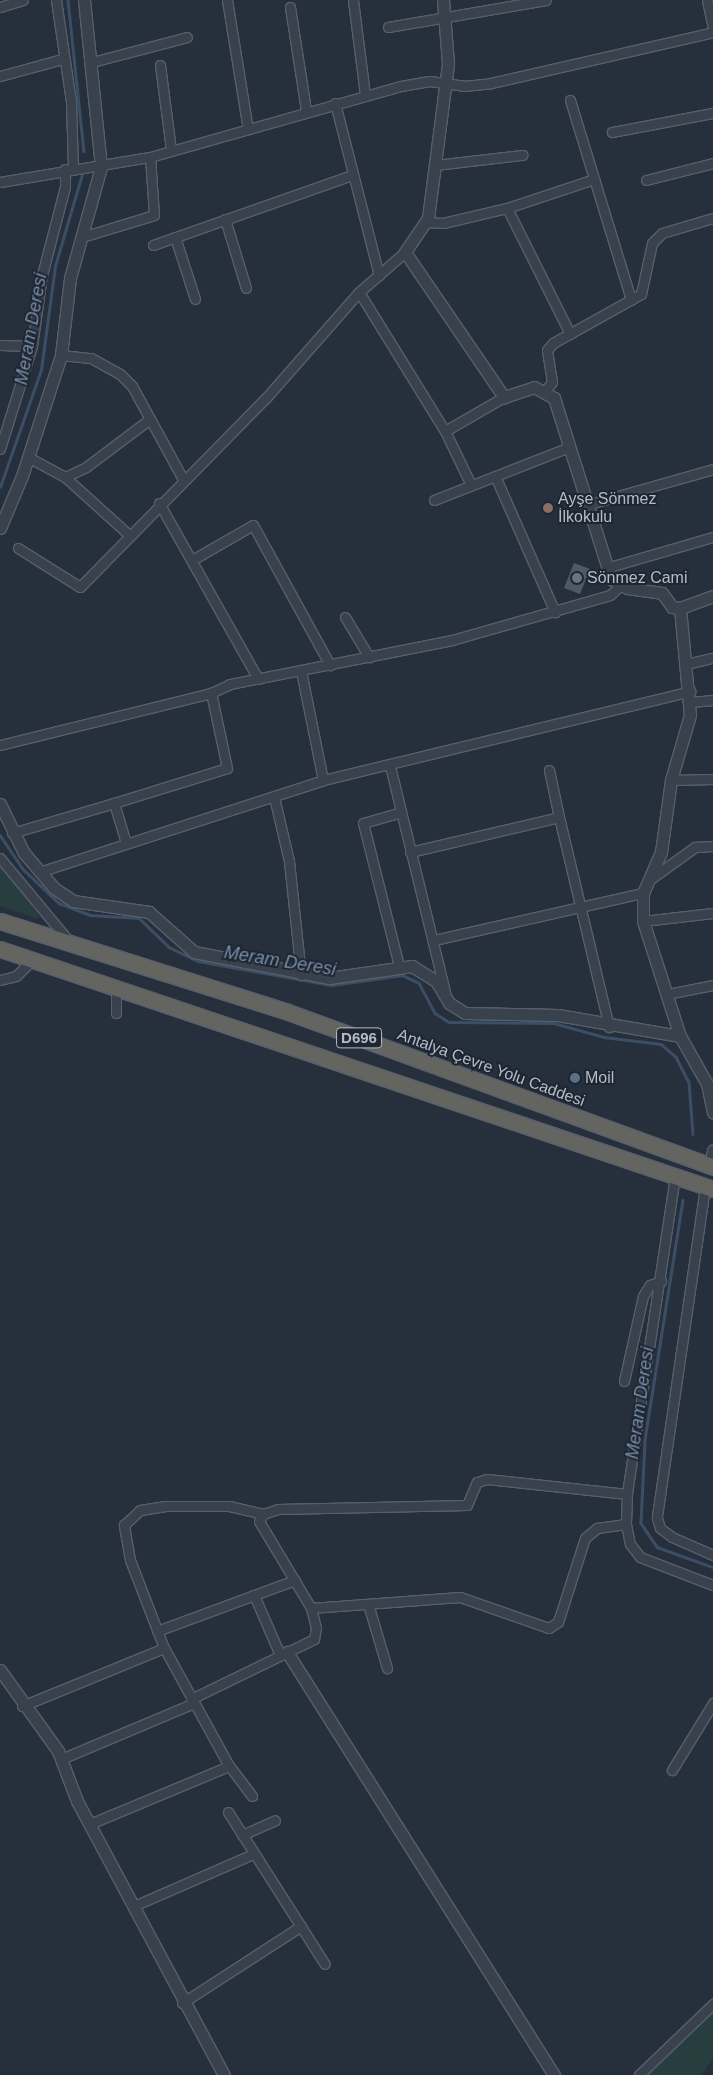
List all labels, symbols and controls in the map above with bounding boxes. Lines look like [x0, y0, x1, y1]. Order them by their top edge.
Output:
water label: Meram Deresi [11, 271, 51, 387]
place label: Ayşe Sönmez İlkokulu [558, 489, 656, 527]
marker: Ayşe Sönmez İlkokulu [542, 502, 554, 514]
place label: Sönmez Cami [587, 568, 687, 588]
marker: Sönmez Cami [571, 572, 583, 584]
water label: Meram Deresi [222, 941, 338, 981]
street label: Antalya Çevre Yolu Caddesi [394, 1025, 588, 1111]
road number: D696 [335, 1026, 383, 1050]
place label: Moil [585, 1068, 614, 1088]
marker: Moil [569, 1072, 581, 1084]
water label: Meram Deresi [621, 1346, 659, 1460]

